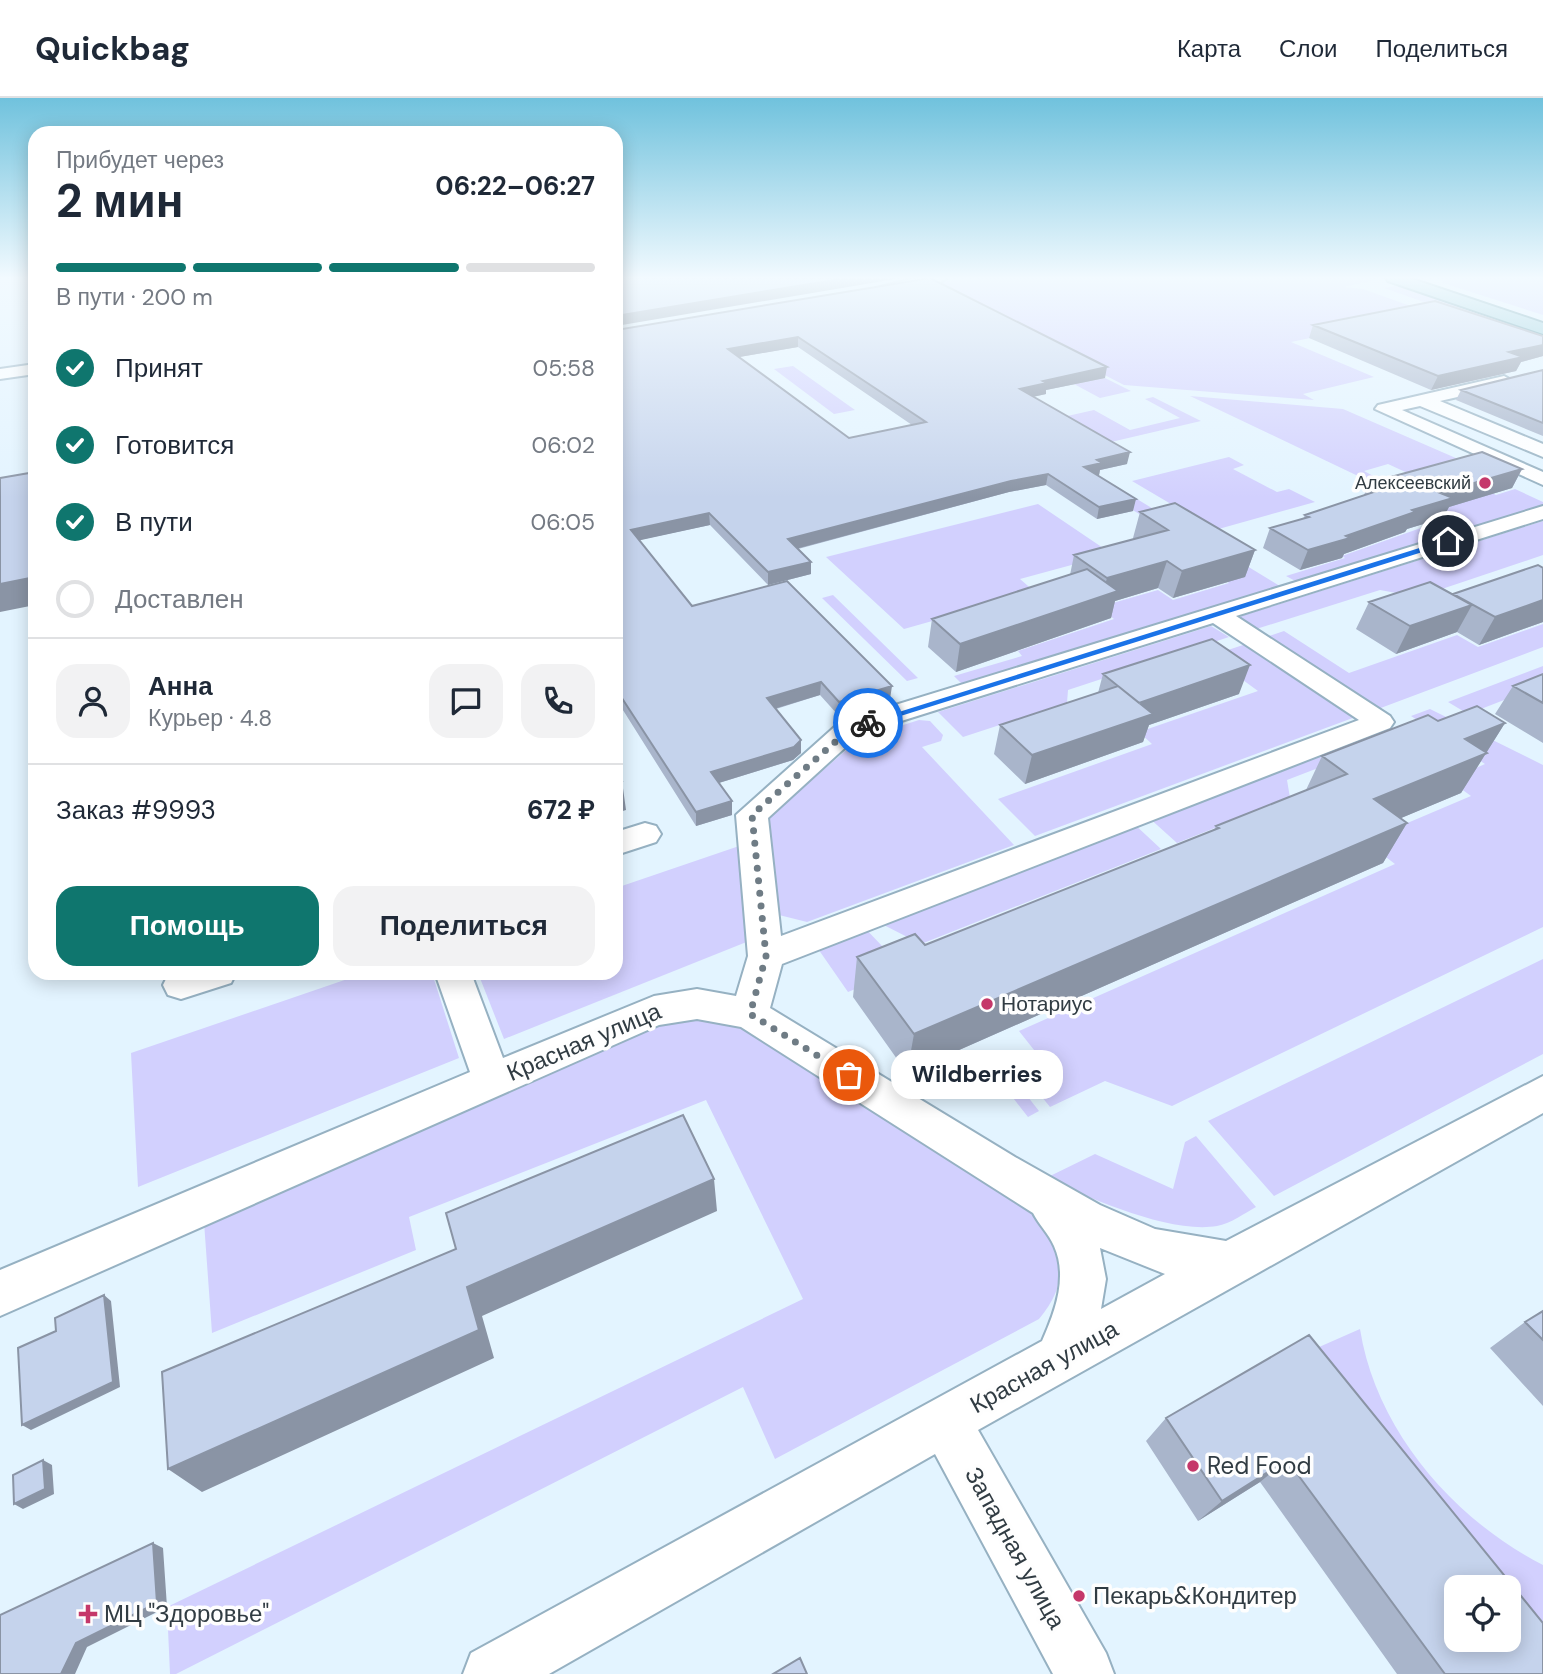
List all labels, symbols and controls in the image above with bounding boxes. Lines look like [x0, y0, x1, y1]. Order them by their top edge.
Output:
text: Quickbag [35, 27, 190, 70]
text: Карта [1177, 33, 1241, 64]
text: Слои [1279, 33, 1337, 64]
text: Поделиться [1375, 33, 1508, 64]
text: Прибудет через [56, 145, 224, 175]
text: 06:22–06:27 [435, 169, 595, 203]
text: 2 мин [56, 171, 183, 231]
text: В пути · 200 m [56, 282, 213, 312]
icon: check [56, 349, 94, 387]
text: Принят [115, 351, 203, 385]
text: 05:58 [533, 353, 595, 383]
icon: check [56, 426, 94, 464]
text: Готовится [115, 428, 234, 462]
text: 06:02 [531, 430, 595, 460]
place label: Алексеевский [1355, 471, 1471, 495]
marker: Алексеевский [1477, 475, 1493, 491]
icon: check [56, 503, 94, 541]
text: В пути [115, 505, 193, 539]
text: 06:05 [530, 507, 595, 537]
pin [1418, 511, 1478, 571]
icon: home [1429, 522, 1467, 560]
text: Доставлен [115, 582, 244, 616]
button: person [56, 664, 130, 738]
button: chat [429, 664, 503, 738]
button: phone [521, 664, 595, 738]
text: Анна [148, 669, 213, 703]
courier [833, 688, 903, 758]
text: Курьер · 4.8 [148, 703, 272, 733]
icon: bike [849, 704, 887, 742]
text: Заказ #9993 [56, 793, 216, 827]
text: 672 ₽ [527, 793, 595, 827]
button: Помощь [56, 886, 319, 966]
button: Поделиться [333, 886, 595, 966]
place label: Нотариус [1001, 990, 1093, 1018]
street label: Красная улица [502, 995, 666, 1088]
marker: Нотариус [979, 996, 995, 1012]
pin [819, 1045, 879, 1105]
callout: Wildberries [891, 1051, 1062, 1100]
icon: bag [830, 1056, 868, 1094]
text: Wildberries [911, 1059, 1043, 1089]
street label: Красная улица [964, 1313, 1124, 1420]
place label: Red Food [1207, 1450, 1311, 1481]
marker: Red Food [1185, 1458, 1201, 1474]
street label: Западная улица [958, 1461, 1073, 1635]
map controls [1444, 1575, 1521, 1652]
button: locate [1444, 1575, 1521, 1652]
place label: Пекарь&Кондитер [1093, 1580, 1297, 1611]
marker: Пекарь&Кондитер [1071, 1588, 1087, 1604]
place label: МЦ "Здоровье" [104, 1598, 269, 1629]
marker: МЦ "Здоровье" [78, 1604, 98, 1624]

